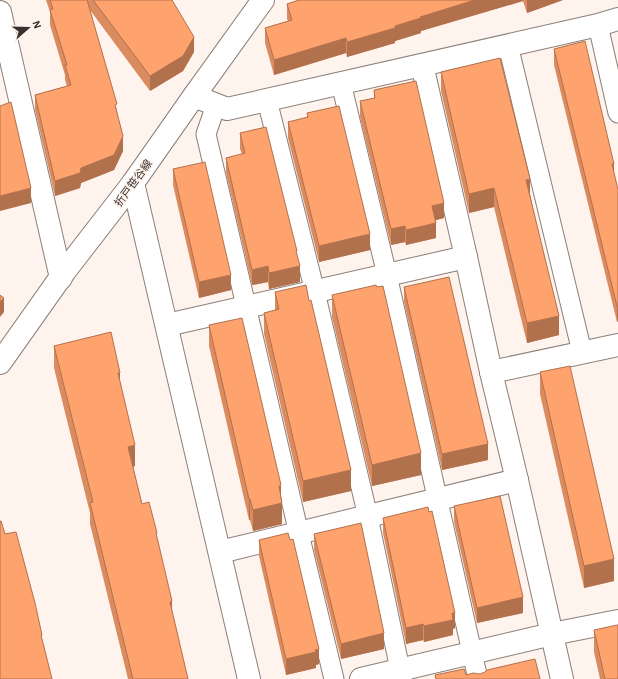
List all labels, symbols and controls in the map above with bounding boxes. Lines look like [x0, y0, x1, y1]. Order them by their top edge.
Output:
north arrow [8, 8, 48, 48]
text: N [30, 19, 43, 30]
street label: 折戸笹谷線 [112, 157, 154, 209]

